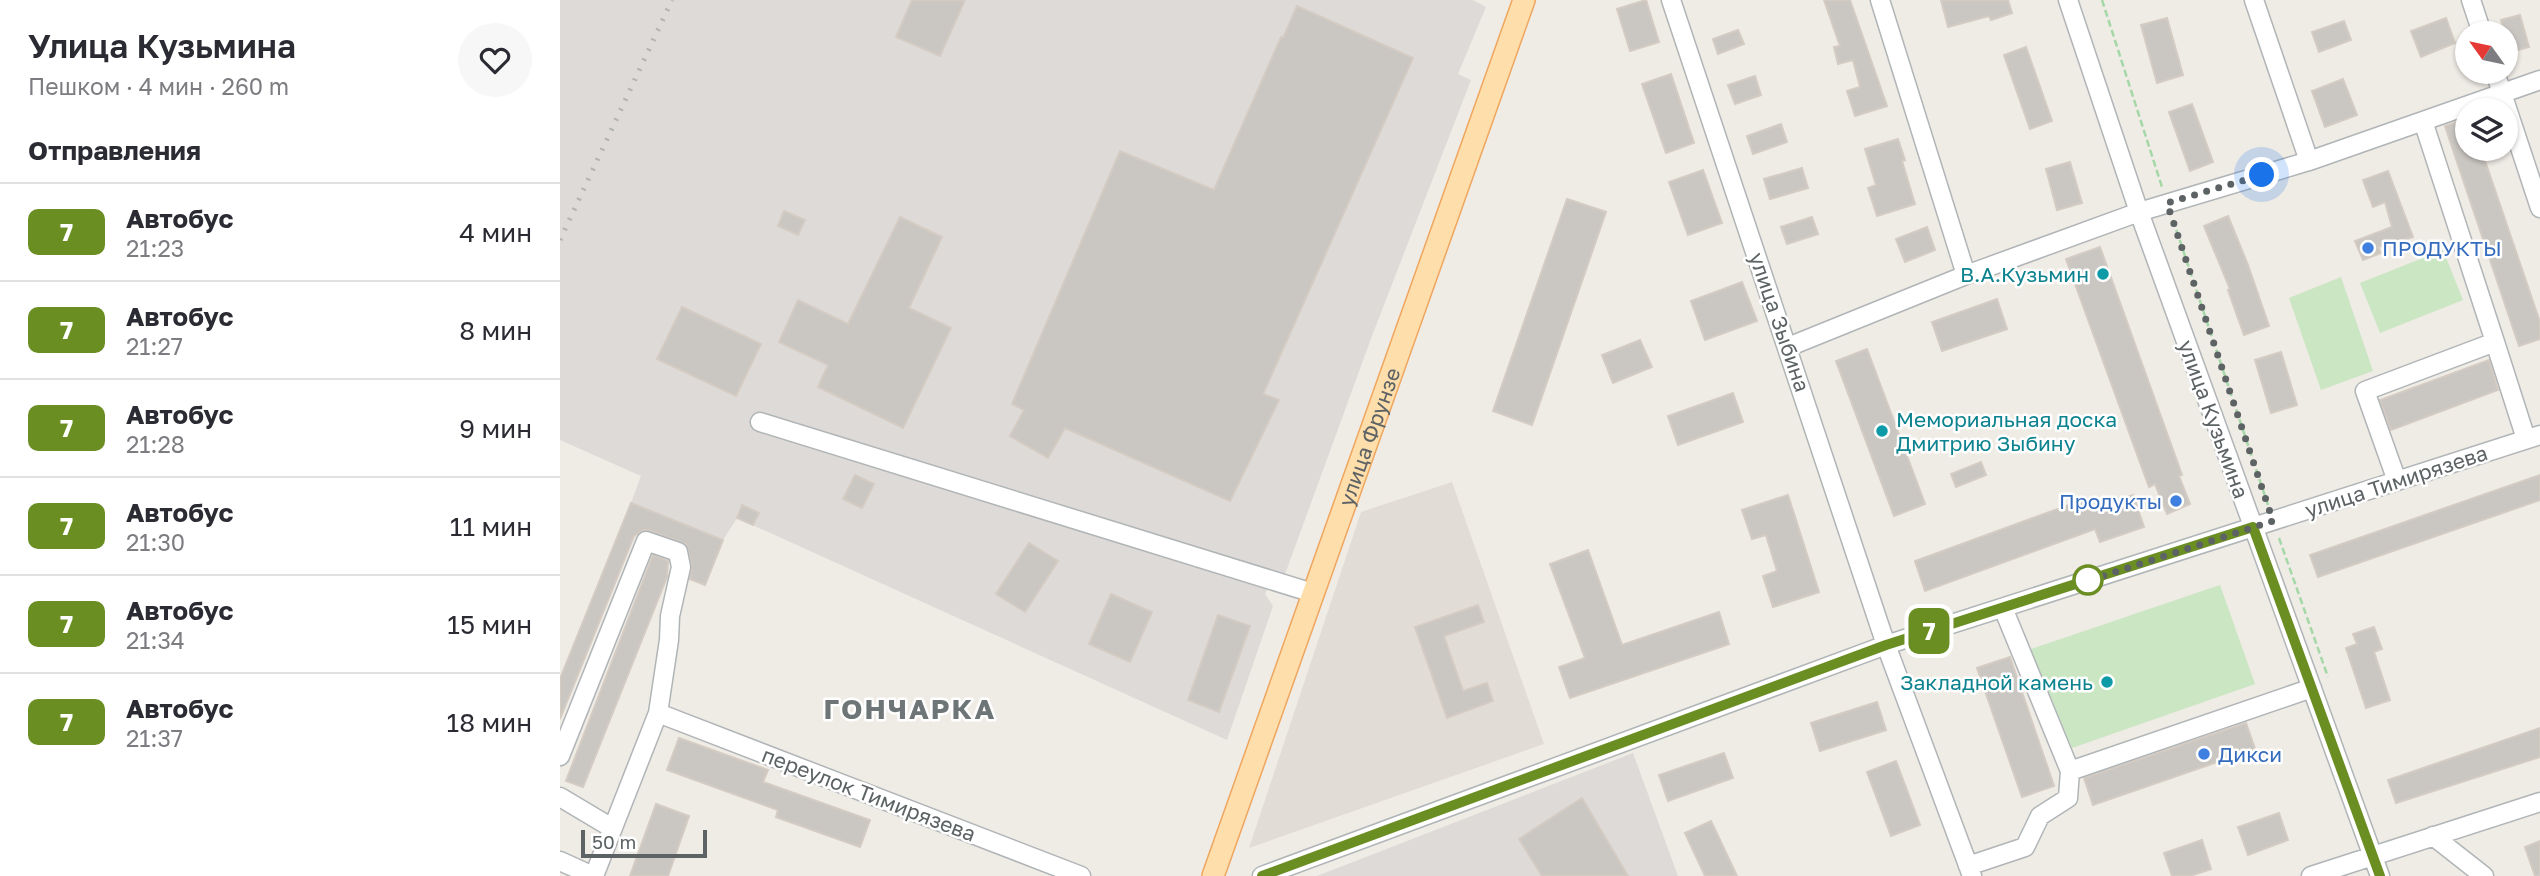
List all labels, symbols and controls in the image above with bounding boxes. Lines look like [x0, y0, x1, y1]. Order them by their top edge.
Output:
north arrow [2455, 21, 2518, 84]
map controls [2455, 21, 2518, 161]
button: heart [458, 23, 532, 97]
text: Улица Кузьмина [28, 26, 296, 65]
text: Пешком · 4 мин · 260 m [28, 72, 289, 100]
button: layers [2455, 98, 2518, 161]
text: Отправления [28, 135, 201, 166]
your location [2244, 157, 2279, 192]
text: Автобус [126, 203, 233, 234]
text: 7 [60, 217, 73, 246]
text: 4 мин [459, 217, 532, 248]
text: 21:23 [126, 234, 184, 262]
place label: ПРОДУКТЫ [2382, 235, 2502, 261]
marker: ПРОДУКТЫ [2360, 240, 2376, 256]
street label: улица Зыбина [1744, 249, 1816, 395]
place label: В.А.Кузьмин [1960, 261, 2089, 287]
marker: В.А.Кузьмин [2095, 266, 2111, 282]
text: Автобус [126, 301, 233, 332]
text: 7 [60, 315, 73, 344]
text: 8 мин [459, 315, 532, 346]
text: 21:27 [126, 332, 183, 360]
street label: улица Кузьмина [2173, 336, 2255, 502]
street label: улица Фрунзе [1332, 364, 1405, 510]
text: Автобус [126, 399, 233, 430]
place label: Мемориальная доска Дмитрию Зыбину [1896, 406, 2117, 456]
text: 7 [60, 413, 73, 442]
text: 9 мин [459, 413, 532, 444]
marker: Мемориальная доска Дмитрию Зыбину [1874, 423, 1890, 439]
text: 21:28 [126, 430, 185, 458]
street label: улица Тимирязева [2301, 439, 2491, 523]
place label: Продукты [2059, 488, 2162, 514]
marker: Продукты [2168, 493, 2184, 509]
text: Автобус [126, 497, 233, 528]
text: 7 [60, 511, 73, 540]
text: 11 мин [450, 511, 532, 542]
text: 21:30 [126, 528, 185, 556]
unlabelled marker [2073, 565, 2103, 595]
text: Автобус [126, 595, 233, 626]
line badge: 7 [1906, 608, 1952, 654]
text: 7 [60, 609, 73, 638]
text: 15 мин [447, 609, 532, 640]
text: 7 [1922, 616, 1936, 645]
text: 21:34 [126, 626, 185, 654]
place label: Закладной камень [1900, 669, 2093, 695]
marker: Закладной камень [2099, 674, 2115, 690]
district label: ГОНЧАРКА [824, 692, 996, 725]
text: Автобус [126, 693, 233, 724]
text: 7 [60, 707, 73, 736]
text: 18 мин [447, 707, 532, 738]
text: 21:37 [126, 724, 183, 752]
street label: переулок Тимирязева [759, 741, 979, 847]
place label: Дикси [2218, 741, 2282, 767]
marker: Дикси [2196, 746, 2212, 762]
scale bar [581, 827, 707, 859]
text: 50 m [592, 830, 636, 853]

